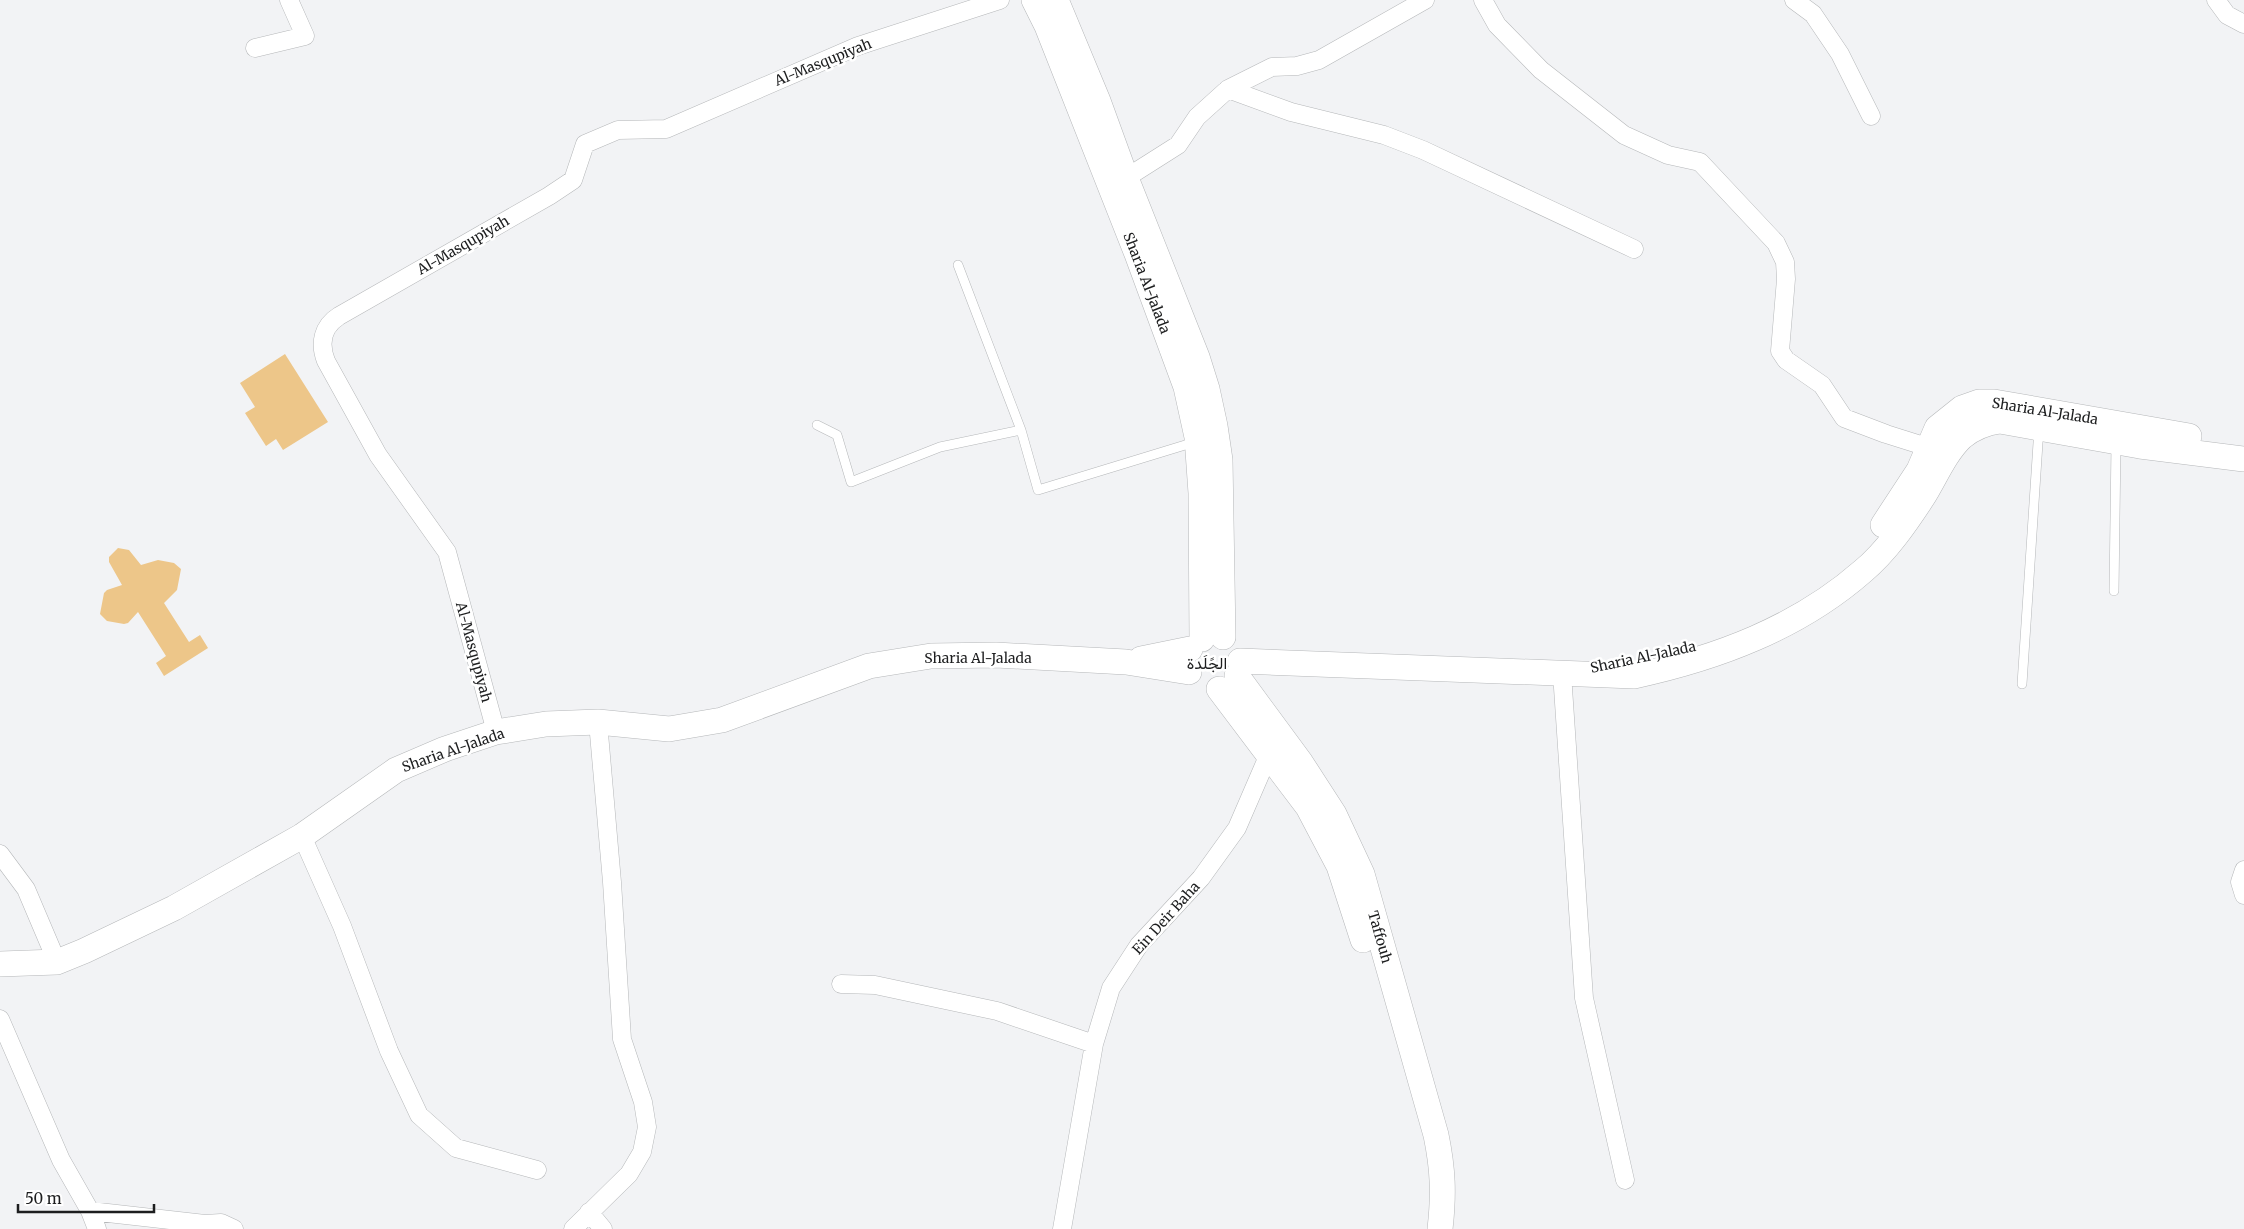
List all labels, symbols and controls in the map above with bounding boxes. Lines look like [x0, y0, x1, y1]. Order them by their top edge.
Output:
street label: Al-Masqupiyah [771, 34, 874, 90]
street label: Al-Masqupiyah [413, 211, 512, 279]
street label: Sharia Al-Jalada [1119, 230, 1175, 337]
street label: Sharia Al-Jalada [1991, 394, 2100, 428]
street label: Al-Masqupiyah [452, 599, 496, 704]
street label: Sharia Al-Jalada [1589, 637, 1698, 677]
street label: Sharia Al-Jalada [924, 649, 1032, 667]
district label: الجًلَدة [1187, 653, 1227, 673]
street label: Sharia Al-Jalada [399, 724, 507, 776]
street label: Ein Deir Baha [1128, 877, 1204, 958]
street label: Taffouh [1364, 909, 1396, 965]
scale bar [18, 1182, 154, 1214]
text: 50 m [25, 1189, 62, 1208]

